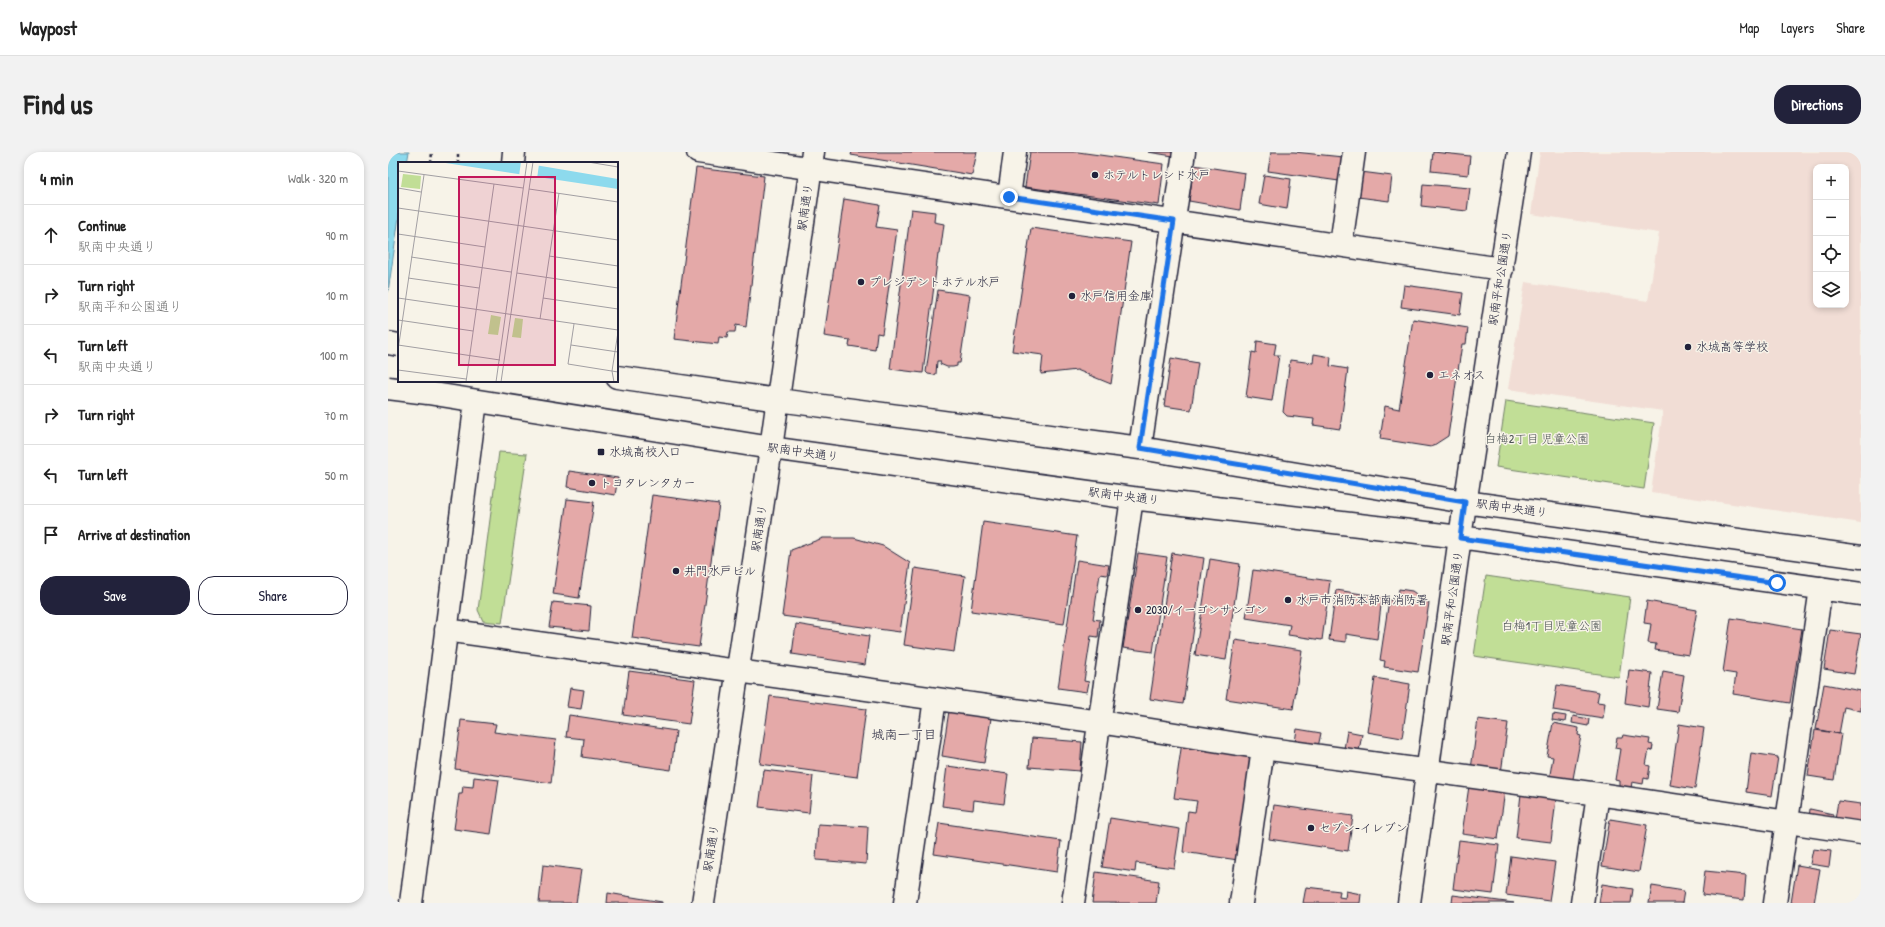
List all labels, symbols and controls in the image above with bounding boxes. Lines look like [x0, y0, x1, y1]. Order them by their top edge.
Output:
text: Waypost [20, 15, 77, 41]
text: Map [1739, 18, 1759, 37]
text: Layers [1781, 18, 1814, 37]
text: Share [1836, 18, 1865, 37]
text: Find us [24, 85, 93, 123]
button: Directions [1774, 85, 1861, 124]
inset map [398, 162, 618, 382]
map controls [1813, 164, 1849, 308]
button: + [1813, 164, 1849, 200]
place label: ホテルトレンド水戸 [1103, 166, 1211, 183]
text: 4 min [40, 167, 73, 190]
text: Walk · 320 m [288, 169, 348, 187]
marker: ホテルトレンド水戸 [1090, 170, 1100, 180]
street label: 駅南通り [793, 182, 816, 232]
route end [1000, 188, 1018, 206]
button: − [1813, 200, 1849, 236]
text: Continue [78, 215, 126, 236]
icon: ahead [40, 224, 62, 246]
text: 90 m [326, 226, 348, 244]
street label: 駅南平和公園通り [1484, 229, 1515, 327]
button: locate [1813, 236, 1849, 272]
text: 駅南中央通り [78, 237, 156, 255]
button: layers [1813, 272, 1849, 308]
place label: プレジデントホテル水戸 [869, 273, 1001, 290]
text: Turn right [78, 275, 134, 296]
marker: プレジデントホテル水戸 [856, 277, 866, 287]
icon: right [40, 284, 62, 306]
text: 10 m [326, 286, 348, 304]
place label: 水戸信用金庫 [1080, 287, 1152, 304]
marker: 水戸信用金庫 [1067, 291, 1077, 301]
text: 駅南平和公園通り [78, 297, 182, 315]
text: Turn left [78, 335, 128, 356]
place label: 水城高等学校 [1696, 338, 1768, 355]
marker: 水城高等学校 [1683, 342, 1693, 352]
icon: left [40, 344, 62, 366]
text: 100 m [320, 346, 348, 364]
text: 駅南中央通り [78, 357, 156, 375]
place label: エネオス [1438, 366, 1485, 383]
marker: エネオス [1425, 370, 1435, 380]
icon: right [40, 404, 62, 426]
text: Turn right [78, 404, 134, 425]
text: 70 m [324, 406, 348, 424]
park label: 白梅2丁目 児童公園 [1485, 430, 1589, 447]
street label: 駅南中央通り [766, 438, 840, 465]
place label: 水城高校入口 [609, 443, 681, 460]
marker: 水城高校入口 [596, 447, 606, 457]
icon: left [40, 464, 62, 486]
text: Turn left [78, 464, 128, 485]
text: 50 m [325, 466, 348, 484]
place label: トヨタレンタカー [600, 474, 696, 491]
marker: トヨタレンタカー [587, 478, 597, 488]
street label: 駅南中央通り [1087, 483, 1161, 508]
street label: 駅南中央通り [1475, 494, 1549, 521]
street label: 駅南通り [746, 503, 771, 553]
icon: arrive [40, 524, 62, 546]
text: Arrive at destination [78, 524, 190, 545]
street label: 駅南平和公園通り [1436, 549, 1467, 647]
place label: 井門水戸ビル [684, 562, 756, 579]
marker: 井門水戸ビル [671, 566, 681, 576]
route start [1768, 574, 1786, 592]
button: Save [40, 576, 190, 615]
button: Share [198, 576, 348, 615]
place label: 水戸市消防本部南消防署 [1296, 591, 1428, 608]
marker: 水戸市消防本部南消防署 [1283, 595, 1293, 605]
place label: 2030/イーゴンサンゴン [1146, 601, 1268, 618]
marker: 2030/イーゴンサンゴン [1133, 605, 1143, 615]
park label: 白梅1丁目児童公園 [1502, 617, 1602, 634]
district label: 城南一丁目 [871, 725, 937, 743]
place label: セブン-イレブン [1319, 819, 1408, 836]
street label: 駅南通り [698, 823, 723, 873]
marker: セブン-イレブン [1306, 823, 1316, 833]

